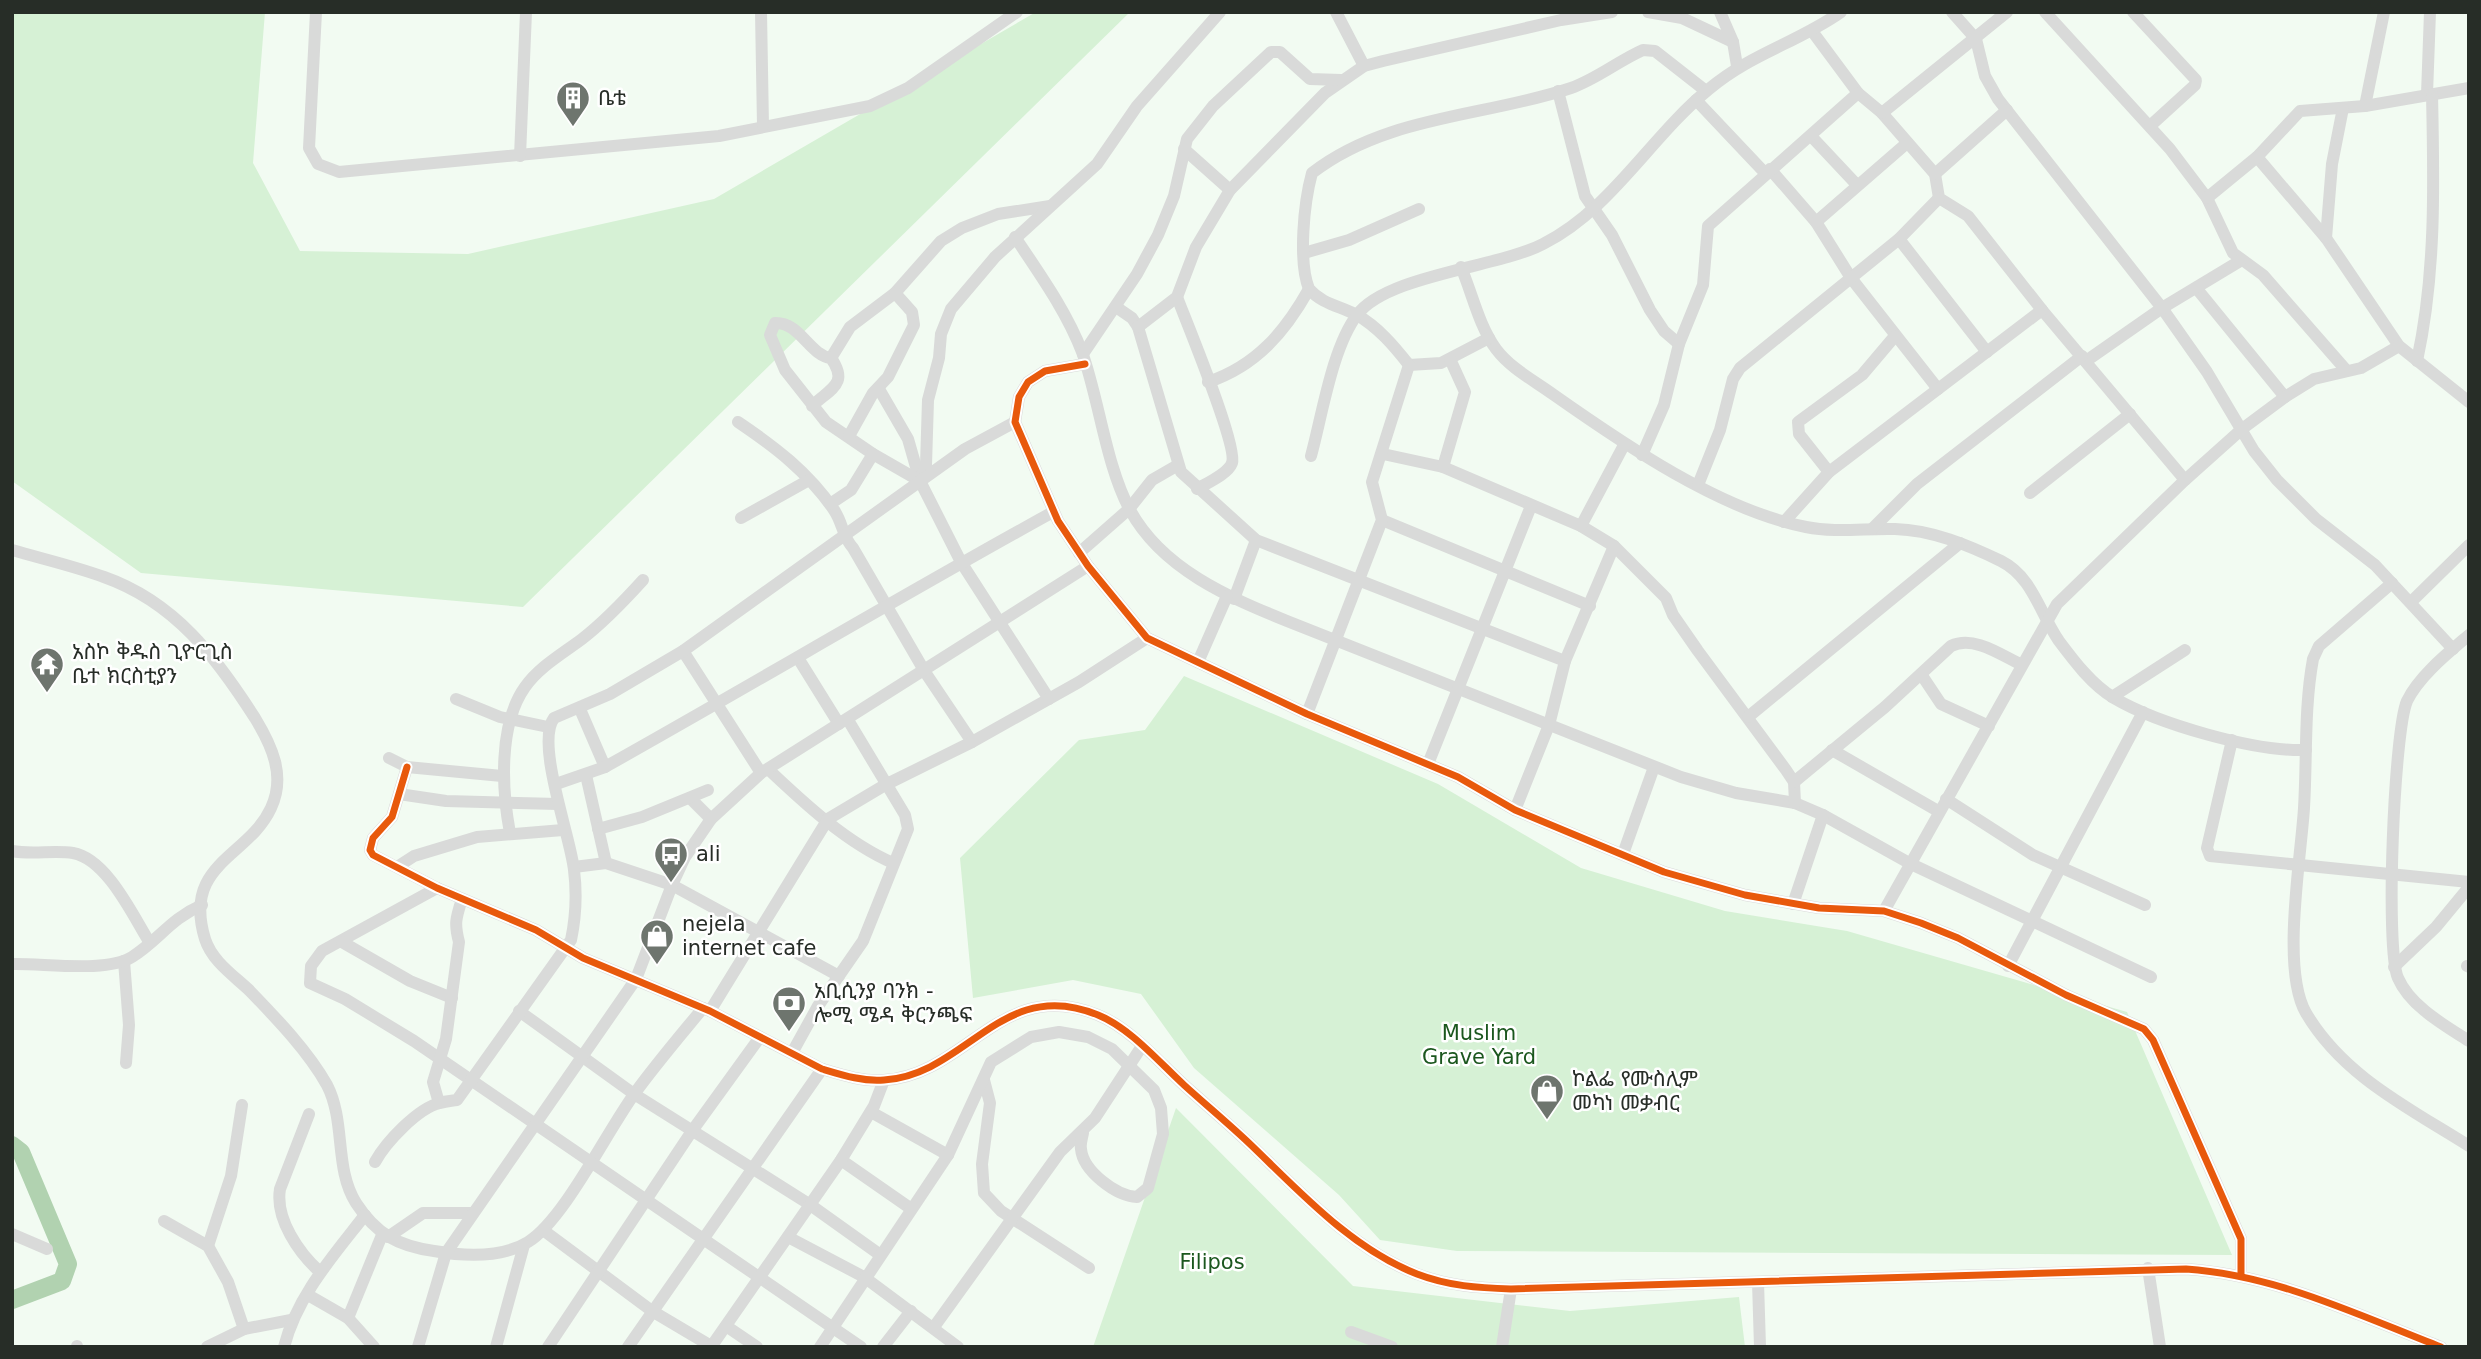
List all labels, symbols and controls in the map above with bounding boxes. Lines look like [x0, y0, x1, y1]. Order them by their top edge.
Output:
building icon: ቤቴ [554, 79, 592, 128]
place label: ቤቴ [598, 86, 626, 110]
place label: አስኮ ቅዱስ ጊዮርጊስ ቤተ ክርስቲያን [72, 640, 233, 688]
temple icon: አስኮ ቅዱስ ጊዮርጊስ ቤተ ክርስቲያን [28, 645, 66, 694]
bus stop icon: ali [652, 835, 690, 884]
place label: ali [696, 842, 721, 866]
place label: nejela internet cafe [682, 912, 816, 960]
shop icon: nejela internet cafe [638, 917, 676, 966]
place label: አቢሲንያ ባንክ - ሎሚ ሜዳ ቅርንጫፍ [814, 979, 972, 1027]
bank icon: አቢሲንያ ባንክ - ሎሚ ሜዳ ቅርንጫፍ [770, 984, 808, 1033]
park label: Muslim Grave Yard [1422, 1021, 1536, 1069]
place label: ኮልፌ የሙስሊም መካነ መቃብር [1572, 1067, 1698, 1115]
shop icon: ኮልፌ የሙስሊም መካነ መቃብር [1528, 1072, 1566, 1121]
park label: Filipos [1179, 1250, 1245, 1274]

